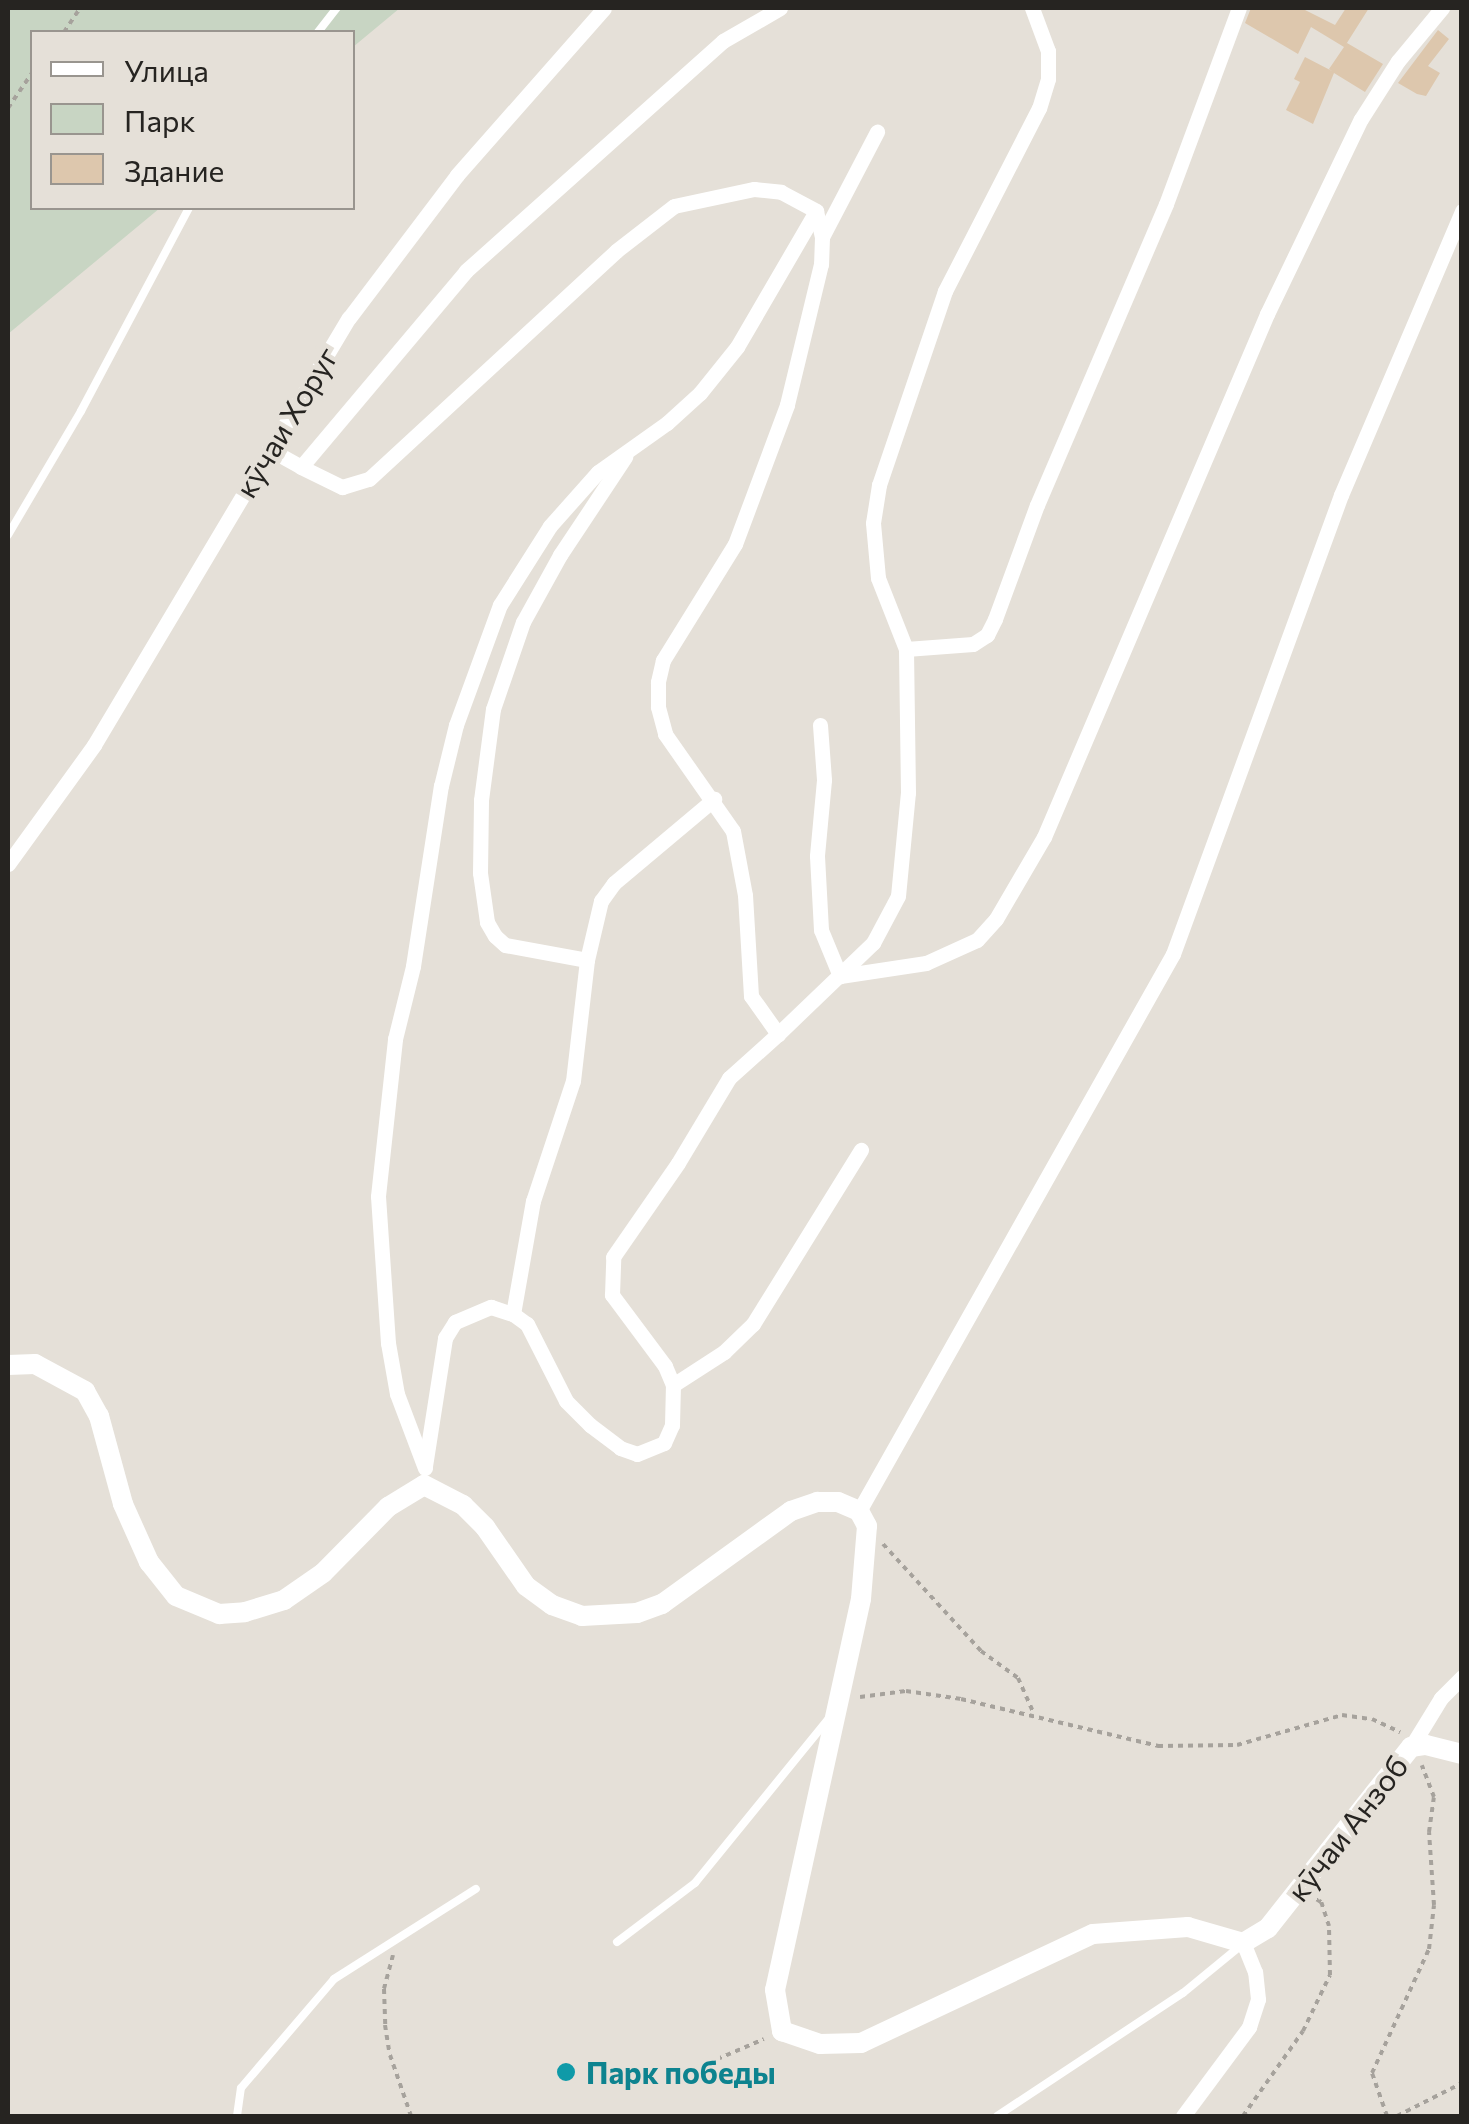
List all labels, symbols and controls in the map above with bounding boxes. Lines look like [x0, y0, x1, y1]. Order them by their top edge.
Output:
legend [30, 30, 355, 210]
text: Улица [124, 51, 209, 88]
text: Парк [124, 101, 196, 138]
text: Здание [124, 151, 224, 188]
street label: кӯчаи Хоруг [227, 340, 345, 504]
street label: кӯчаи Анзоб [1279, 1748, 1415, 1908]
place label: Парк победы [586, 2054, 776, 2090]
marker: Парк победы [555, 2061, 577, 2083]

